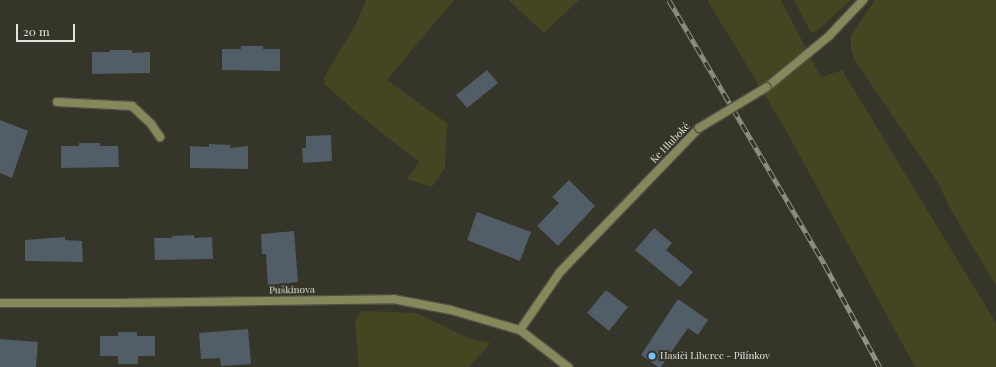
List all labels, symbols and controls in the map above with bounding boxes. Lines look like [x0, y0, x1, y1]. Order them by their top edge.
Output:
scale bar [18, 16, 77, 42]
text: 20 m [23, 23, 50, 39]
street label: Ke Hluboké [648, 120, 692, 166]
street label: Puškinova [269, 284, 315, 296]
place label: Hasiči Liberec - Pilínkov [660, 350, 770, 362]
marker: Hasiči Liberec - Pilínkov [647, 351, 657, 361]

